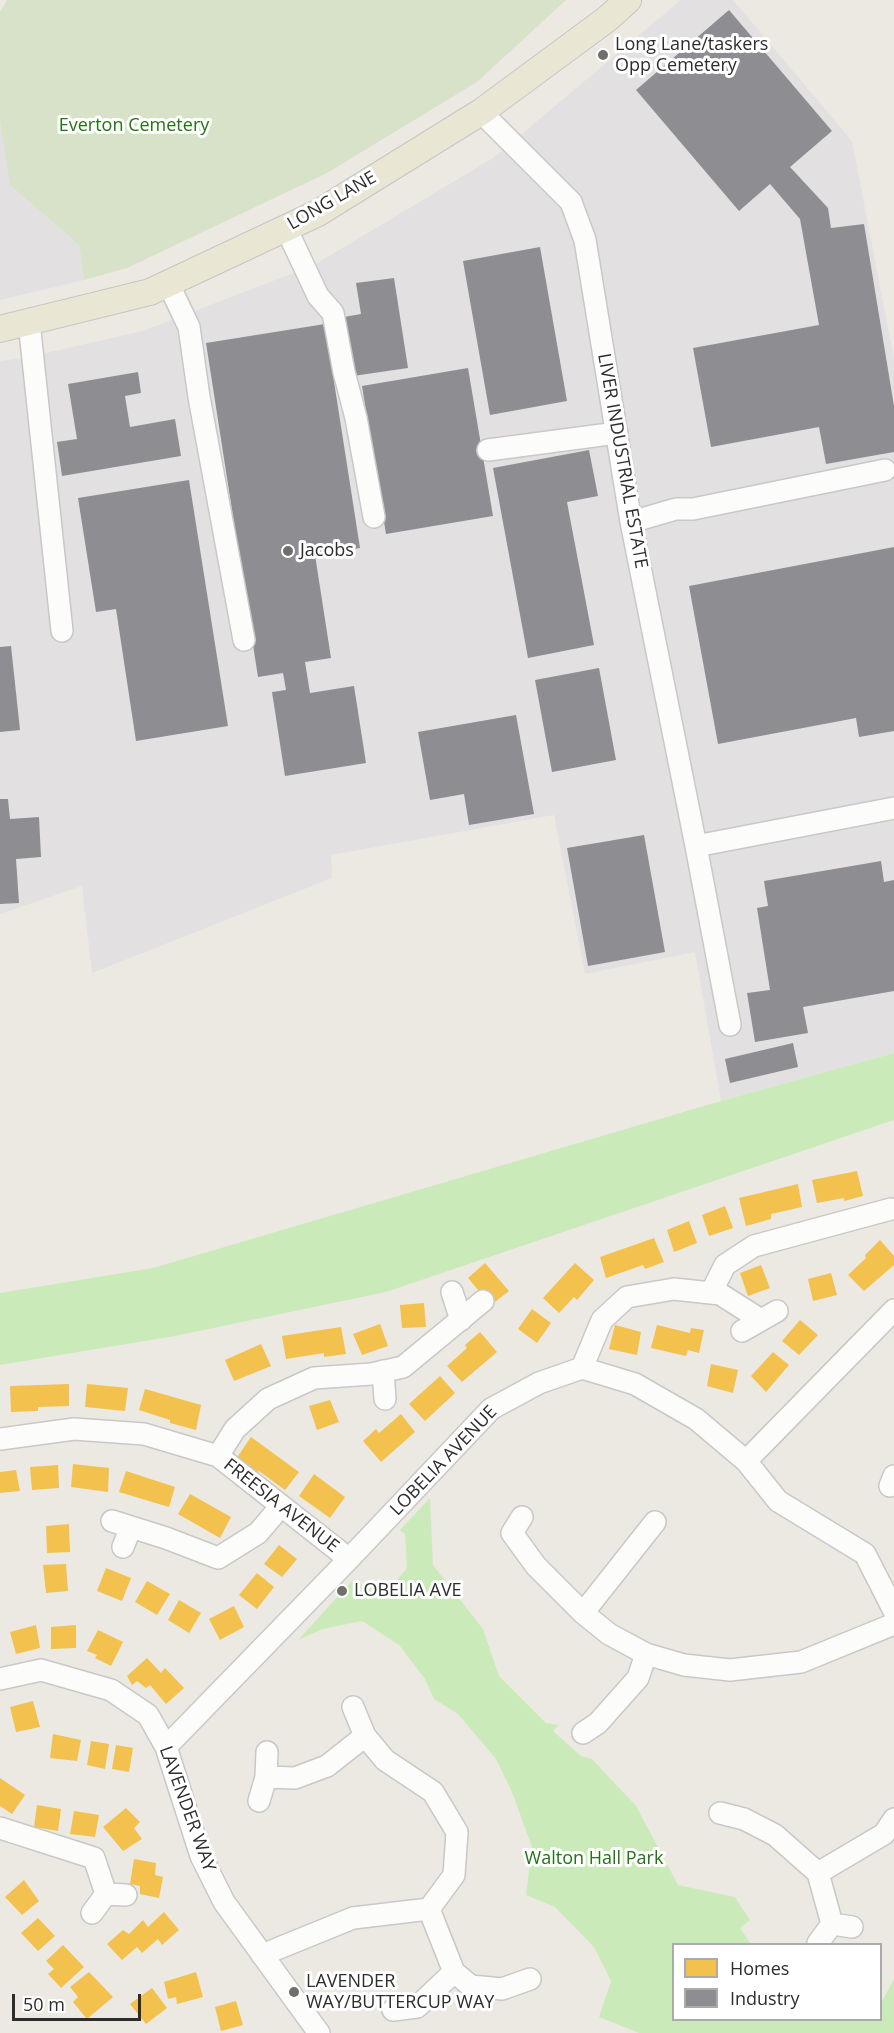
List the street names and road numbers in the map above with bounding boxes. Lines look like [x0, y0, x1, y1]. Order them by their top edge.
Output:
street label: LONG LANE [284, 167, 380, 235]
street label: LIVER INDUSTRIAL ESTATE [592, 352, 652, 570]
street label: LOBELIA AVENUE [386, 1402, 502, 1520]
street label: FREESIA AVENUE [219, 1454, 343, 1558]
street label: LAVENDER WAY [154, 1743, 220, 1875]

